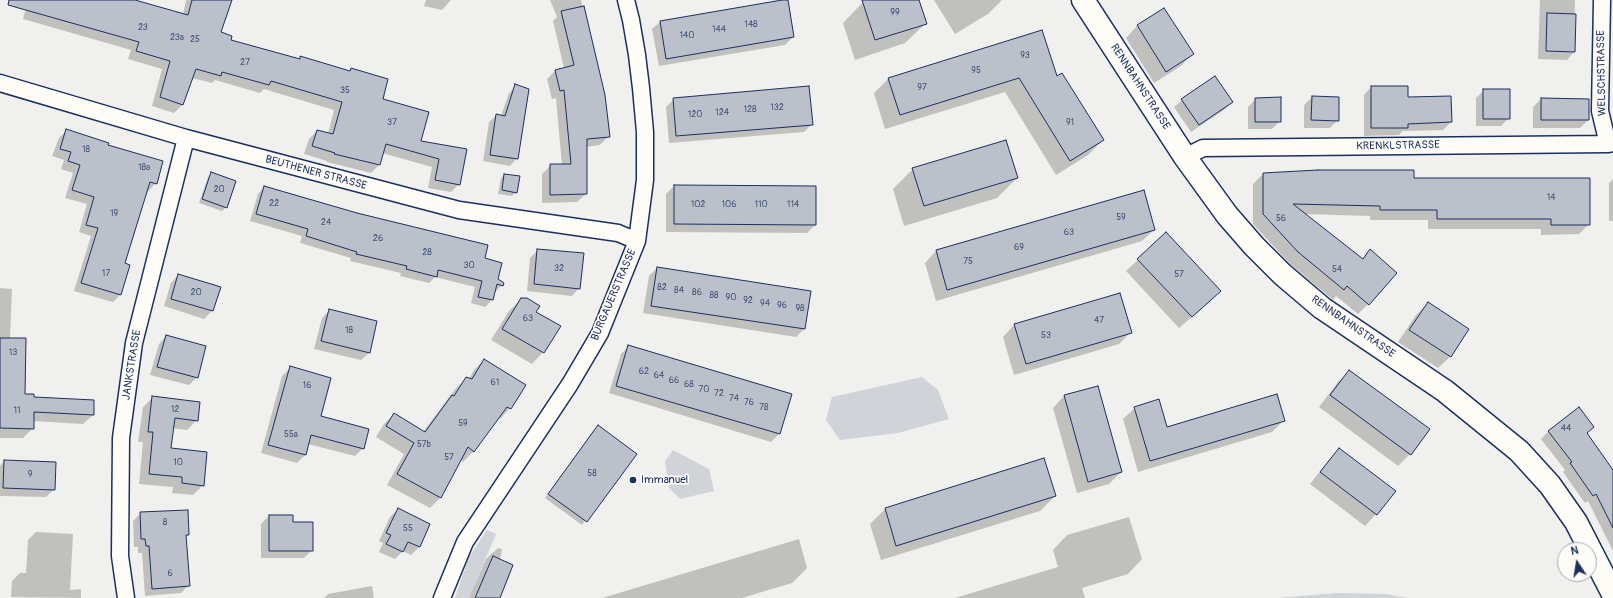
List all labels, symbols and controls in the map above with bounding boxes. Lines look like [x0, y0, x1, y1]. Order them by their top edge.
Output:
house number: 99 [890, 8, 900, 18]
house number: 148 [744, 20, 758, 30]
house number: 23 [138, 23, 148, 33]
house number: 144 [712, 25, 726, 35]
street label: WELSCHSTRASSE [1595, 30, 1609, 116]
house number: 140 [680, 31, 694, 41]
house number: 23a [170, 33, 184, 43]
house number: 25 [190, 35, 200, 45]
street label: RENNBAHNSTRASSE [1107, 42, 1173, 132]
house number: 93 [1020, 51, 1030, 61]
house number: 27 [240, 58, 250, 68]
house number: 95 [971, 66, 981, 76]
house number: 97 [917, 83, 927, 93]
house number: 35 [340, 86, 350, 96]
house number: 132 [770, 103, 784, 113]
house number: 128 [743, 105, 757, 115]
house number: 124 [715, 108, 729, 118]
house number: 120 [688, 110, 702, 120]
house number: 37 [387, 118, 397, 128]
house number: 91 [1066, 118, 1074, 128]
street label: KRENKLSTRASSE [1356, 139, 1440, 153]
house number: 18 [82, 145, 90, 155]
street label: BEUTHENER STRASSE [264, 153, 368, 193]
house number: 18a [138, 163, 150, 173]
house number: 20 [213, 185, 225, 195]
house number: 14 [1547, 193, 1555, 203]
house number: 22 [269, 199, 279, 209]
house number: 102 [691, 200, 705, 210]
house number: 106 [722, 200, 736, 210]
house number: 110 [754, 200, 768, 210]
house number: 114 [787, 200, 799, 210]
house number: 19 [110, 209, 118, 219]
house number: 59 [1116, 213, 1126, 223]
house number: 56 [1276, 214, 1286, 224]
house number: 24 [321, 218, 331, 228]
house number: 63 [1064, 228, 1074, 238]
house number: 26 [373, 234, 383, 244]
house number: 69 [1014, 243, 1024, 253]
street label: BURGAUERSTRASSE [589, 247, 639, 343]
house number: 28 [422, 248, 432, 258]
house number: 75 [963, 257, 973, 267]
house number: 30 [463, 261, 475, 271]
house number: 32 [554, 264, 564, 274]
house number: 54 [1332, 265, 1342, 275]
house number: 17 [102, 269, 110, 279]
house number: 57 [1174, 270, 1184, 280]
house number: 82 [657, 283, 667, 293]
house number: 84 [674, 286, 684, 296]
house number: 20 [190, 288, 202, 298]
house number: 86 [692, 288, 702, 298]
house number: 88 [709, 291, 719, 301]
house number: 90 [726, 293, 736, 303]
street label: RENNBAHNSTRASSE [1308, 293, 1398, 361]
house number: 92 [743, 296, 753, 306]
house number: 94 [760, 299, 770, 309]
house number: 96 [777, 301, 787, 311]
house number: 98 [795, 304, 805, 314]
house number: 63 [523, 314, 533, 324]
house number: 47 [1094, 316, 1104, 326]
house number: 18 [345, 326, 353, 336]
street label: JANKSTRASSE [120, 329, 144, 401]
house number: 53 [1041, 331, 1051, 341]
house number: 13 [9, 348, 17, 358]
house number: 62 [639, 367, 649, 377]
house number: 64 [654, 371, 664, 381]
house number: 66 [669, 376, 679, 386]
house number: 61 [491, 378, 499, 388]
house number: 68 [684, 380, 694, 390]
house number: 16 [303, 381, 311, 391]
house number: 70 [699, 385, 709, 395]
house number: 72 [714, 389, 724, 399]
house number: 74 [729, 394, 739, 404]
house number: 76 [744, 398, 754, 408]
house number: 78 [759, 403, 769, 413]
house number: 12 [171, 405, 179, 415]
house number: 11 [13, 406, 21, 416]
house number: 59 [458, 419, 468, 429]
house number: 44 [1561, 424, 1571, 434]
house number: 55a [284, 430, 298, 440]
house number: 57b [417, 440, 431, 450]
house number: 57 [444, 453, 454, 463]
house number: 10 [173, 458, 183, 468]
house number: 58 [587, 469, 597, 479]
house number: 9 [28, 470, 32, 480]
place label: Immanuel [641, 473, 688, 487]
marker: Immanuel [628, 475, 638, 485]
house number: 8 [163, 518, 167, 528]
house number: 55 [403, 524, 413, 534]
north arrow [1557, 542, 1597, 582]
text: N [1570, 544, 1580, 558]
house number: 6 [167, 569, 173, 579]

